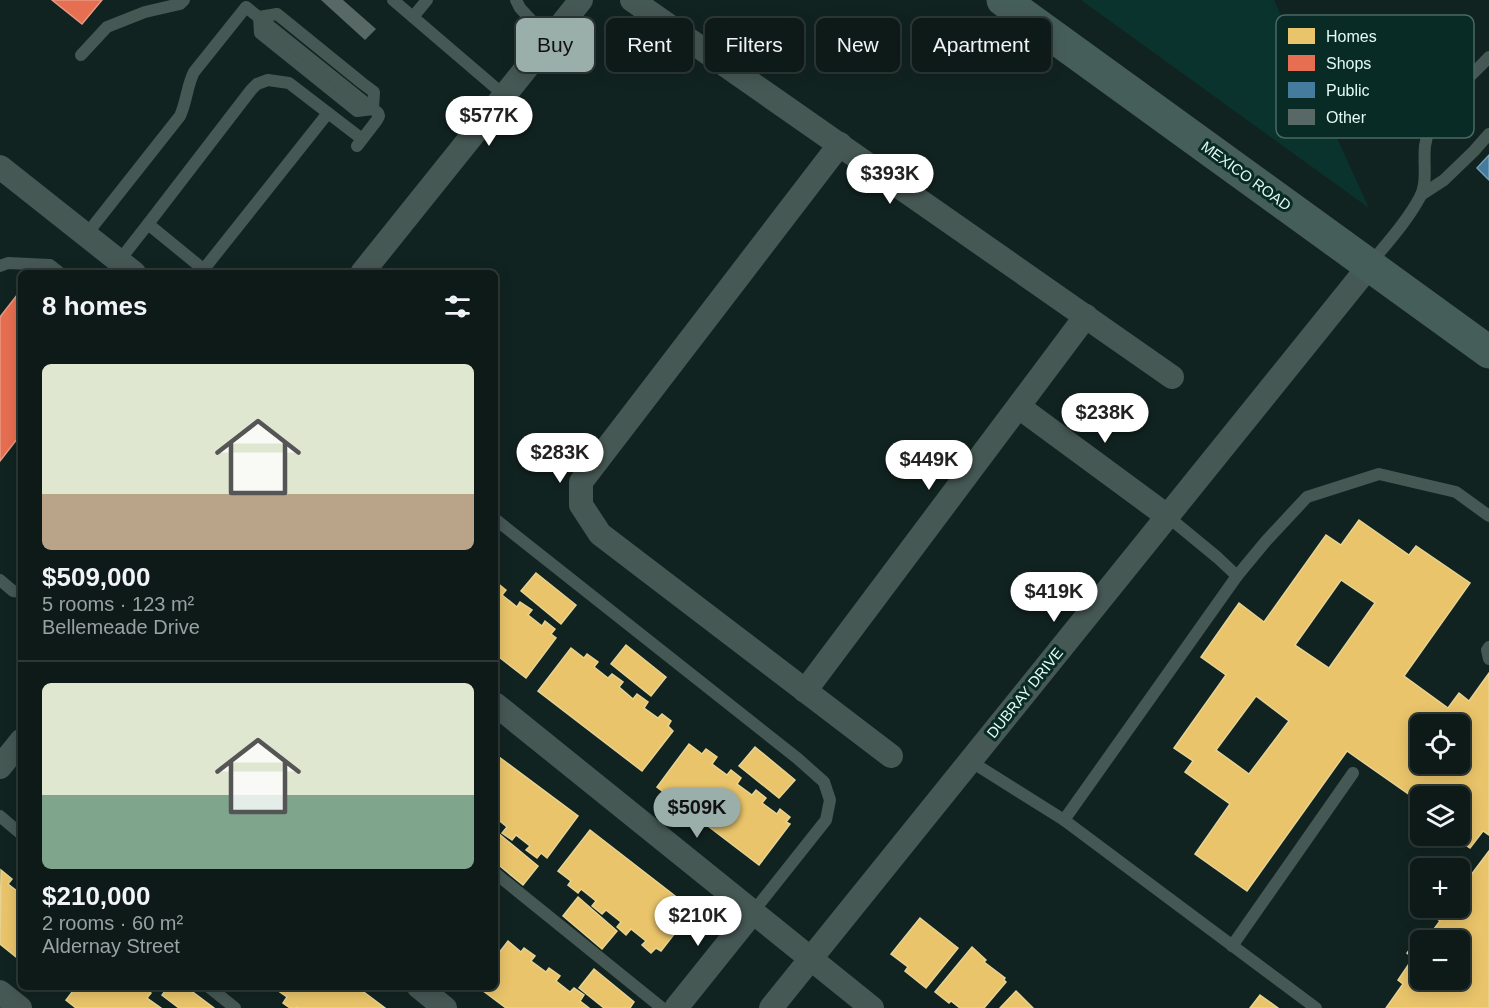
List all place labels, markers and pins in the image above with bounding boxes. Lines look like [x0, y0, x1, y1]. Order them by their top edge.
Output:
pin: $577K [447, 96, 531, 147]
pin: $393K [848, 154, 932, 205]
pin: $238K [1063, 393, 1147, 444]
pin: $283K [518, 433, 602, 484]
pin: $449K [887, 440, 971, 491]
pin: $419K [1012, 572, 1096, 623]
pin: $509K [655, 788, 739, 839]
pin: $210K [656, 896, 740, 947]

